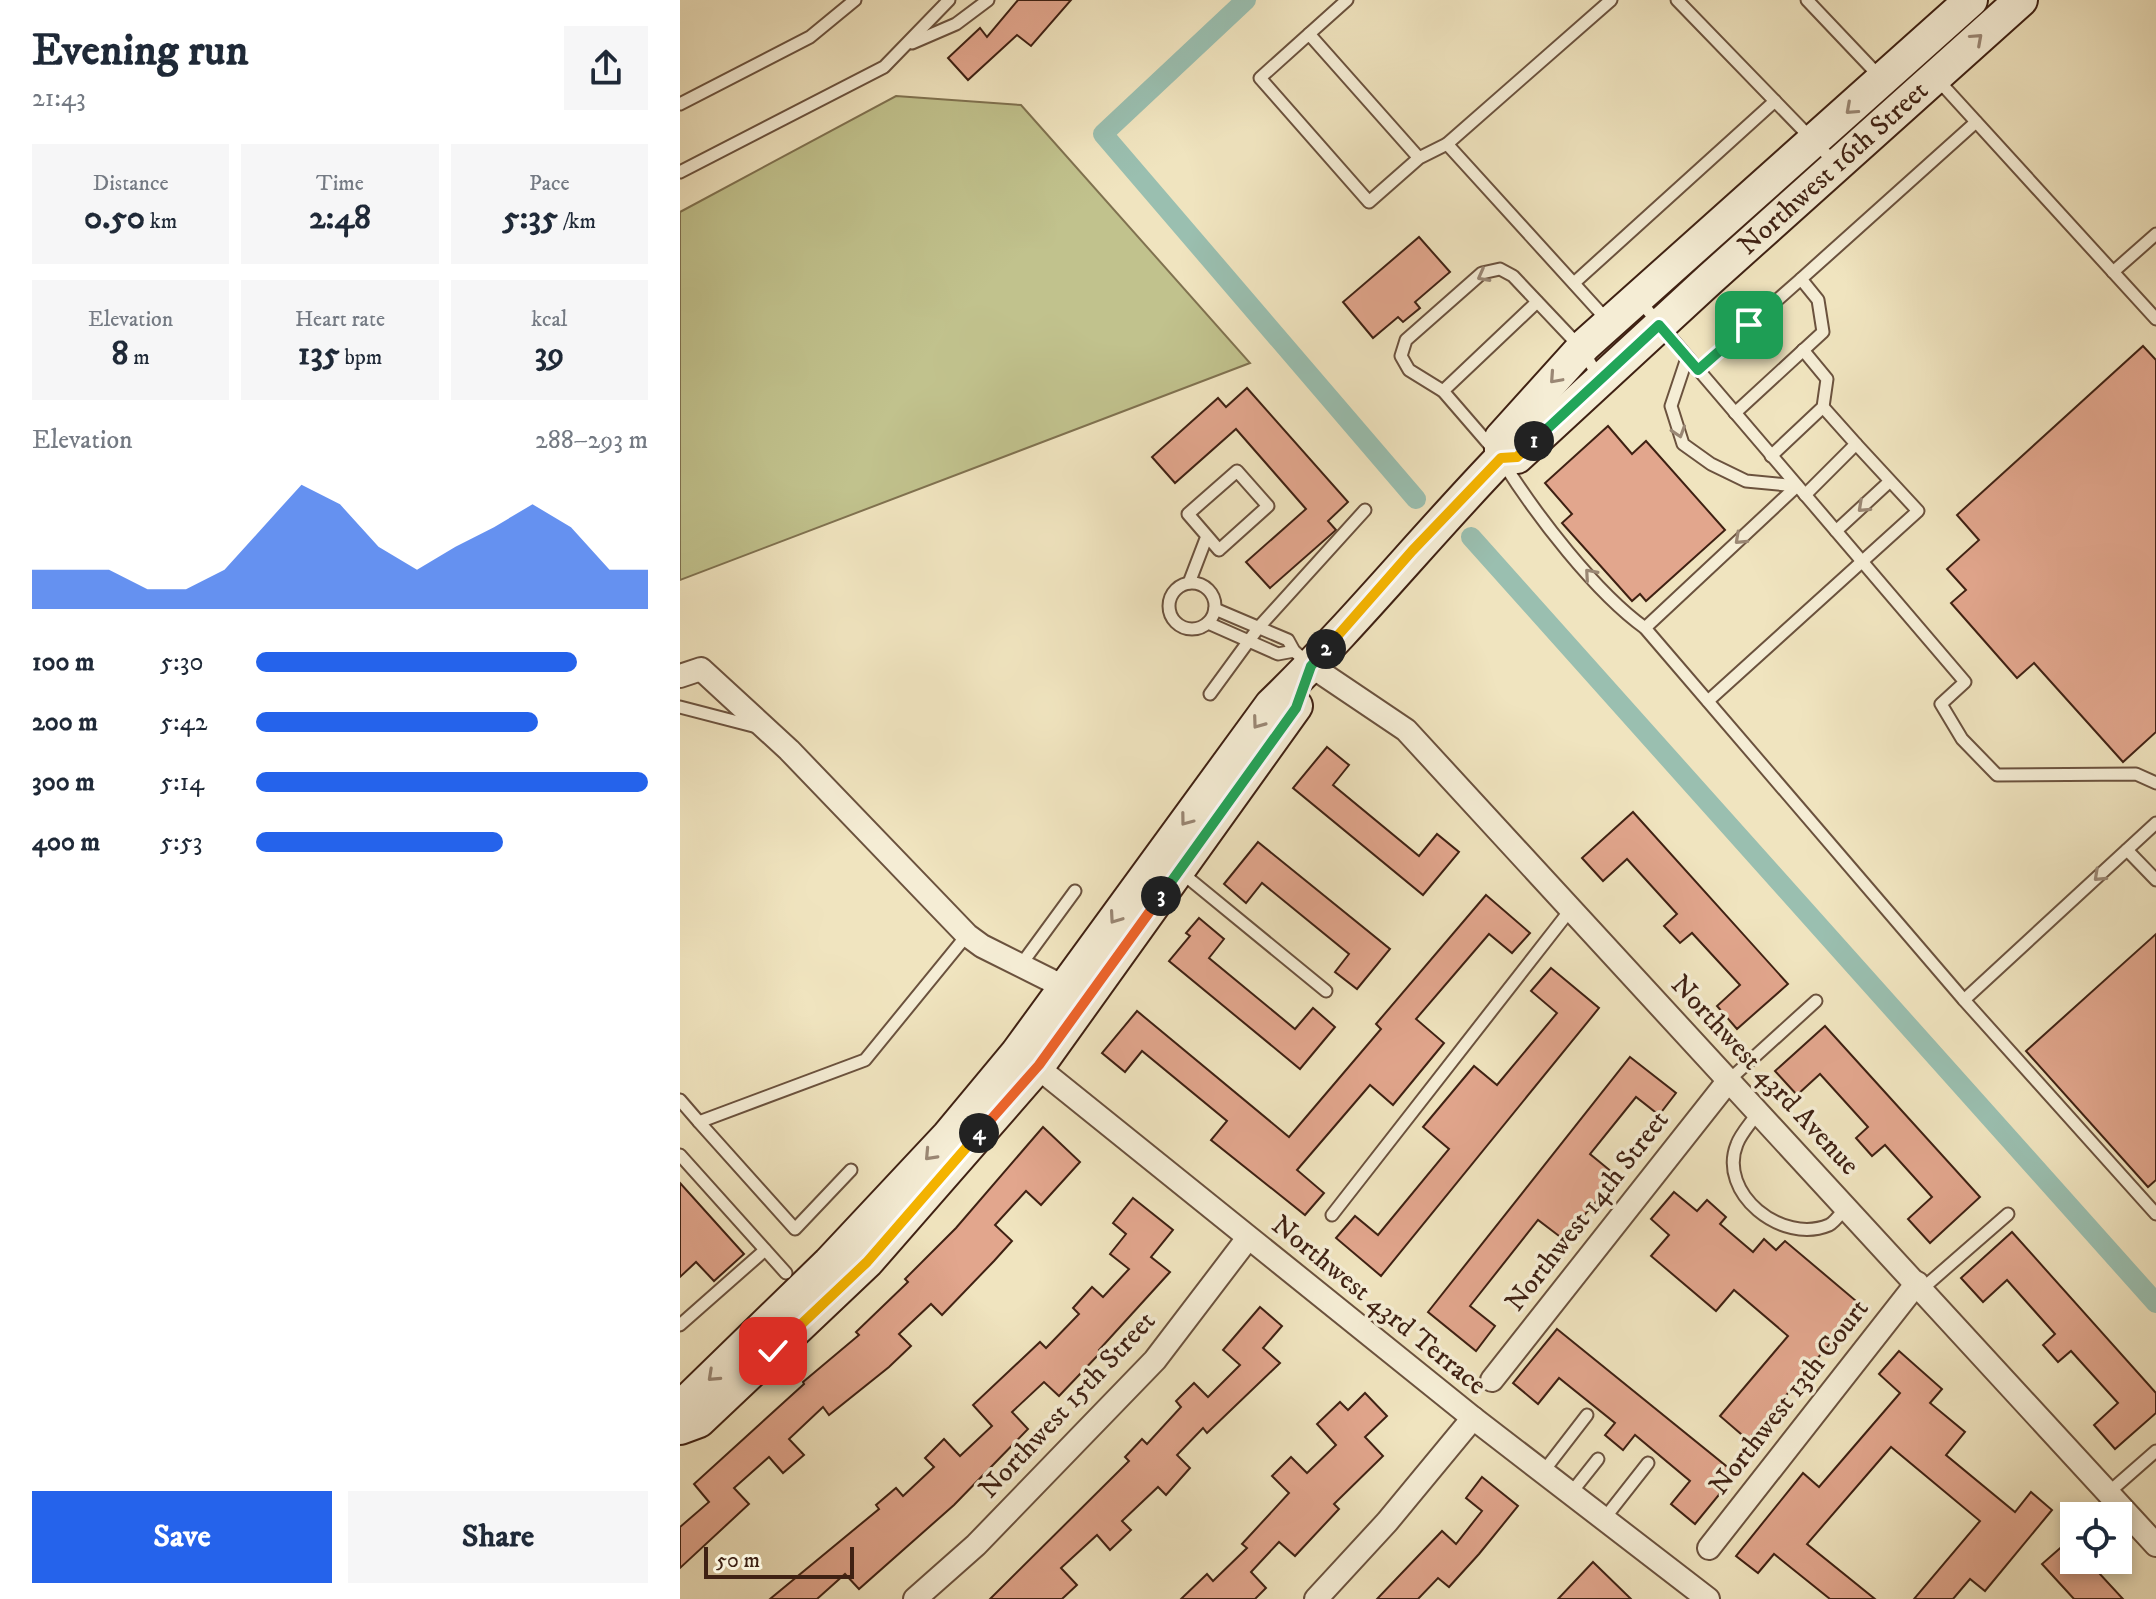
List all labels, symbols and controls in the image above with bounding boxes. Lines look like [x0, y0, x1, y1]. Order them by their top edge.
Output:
text: Evening run [32, 24, 249, 79]
button: share [564, 26, 648, 110]
one-way arrow [1968, 34, 1983, 49]
street label: Northwest 16th Street [1731, 73, 1935, 263]
text: 21:43 [32, 82, 86, 115]
one-way arrow [1845, 99, 1860, 113]
text: Distance [93, 170, 169, 197]
text: Time [316, 170, 364, 197]
text: Pace [529, 170, 570, 197]
text: 0.50 [84, 197, 145, 239]
text: 2:48 [309, 197, 371, 239]
text: 5:35 [503, 197, 558, 239]
text: km [145, 208, 177, 235]
text: /km [558, 208, 596, 235]
one-way arrow [1477, 267, 1491, 282]
pin [1715, 291, 1783, 359]
icon: arrive [1727, 303, 1771, 347]
text: Elevation [88, 306, 173, 333]
text: Heart rate [295, 306, 385, 333]
text: kcal [531, 306, 567, 333]
text: 8 [112, 333, 129, 375]
text: 135 [298, 333, 340, 375]
text: 39 [534, 333, 564, 375]
text: m [129, 344, 150, 371]
text: bpm [340, 344, 382, 371]
one-way arrow [1551, 368, 1565, 383]
pin: 1 [1514, 421, 1554, 461]
text: Elevation [32, 424, 133, 457]
text: 288–293 m [535, 424, 648, 457]
one-way arrow [1670, 424, 1686, 438]
text: 1 [1530, 427, 1538, 454]
one-way arrow [1858, 497, 1872, 512]
one-way arrow [1735, 530, 1749, 545]
one-way arrow [1585, 568, 1599, 583]
pin: 2 [1306, 629, 1346, 669]
text: 2 [1321, 635, 1331, 662]
text: 100 m [32, 646, 95, 679]
text: 5:30 [160, 646, 203, 679]
text: 200 m [32, 706, 98, 739]
text: 5:42 [160, 706, 207, 739]
one-way arrow [1253, 714, 1268, 728]
text: 300 m [32, 766, 95, 799]
text: 5:14 [160, 766, 204, 799]
one-way arrow [1181, 811, 1195, 826]
text: 400 m [32, 826, 100, 859]
text: 5:53 [160, 826, 202, 859]
one-way arrow [2093, 866, 2108, 880]
pin: 3 [1141, 876, 1181, 916]
text: 3 [1157, 882, 1165, 909]
one-way arrow [1110, 910, 1125, 924]
street label: Northwest 43rd Avenue [1663, 968, 1867, 1182]
street label: Northwest 14th Street [1498, 1103, 1677, 1319]
pin: 4 [959, 1113, 999, 1153]
text: 4 [973, 1119, 985, 1146]
one-way arrow [926, 1145, 940, 1160]
street label: Northwest 43rd Terrace [1264, 1207, 1494, 1403]
street label: Northwest 13th Court [1702, 1292, 1876, 1502]
street label: Northwest 15th Street [971, 1304, 1163, 1506]
pin [739, 1317, 807, 1385]
icon: check [751, 1329, 795, 1373]
one-way arrow [708, 1367, 723, 1381]
button: Save [32, 1491, 332, 1583]
button: Share [348, 1491, 648, 1583]
map controls [2060, 1502, 2132, 1574]
button: locate [2060, 1502, 2132, 1574]
scale bar [704, 1543, 854, 1579]
text: 50 m [716, 1547, 760, 1574]

